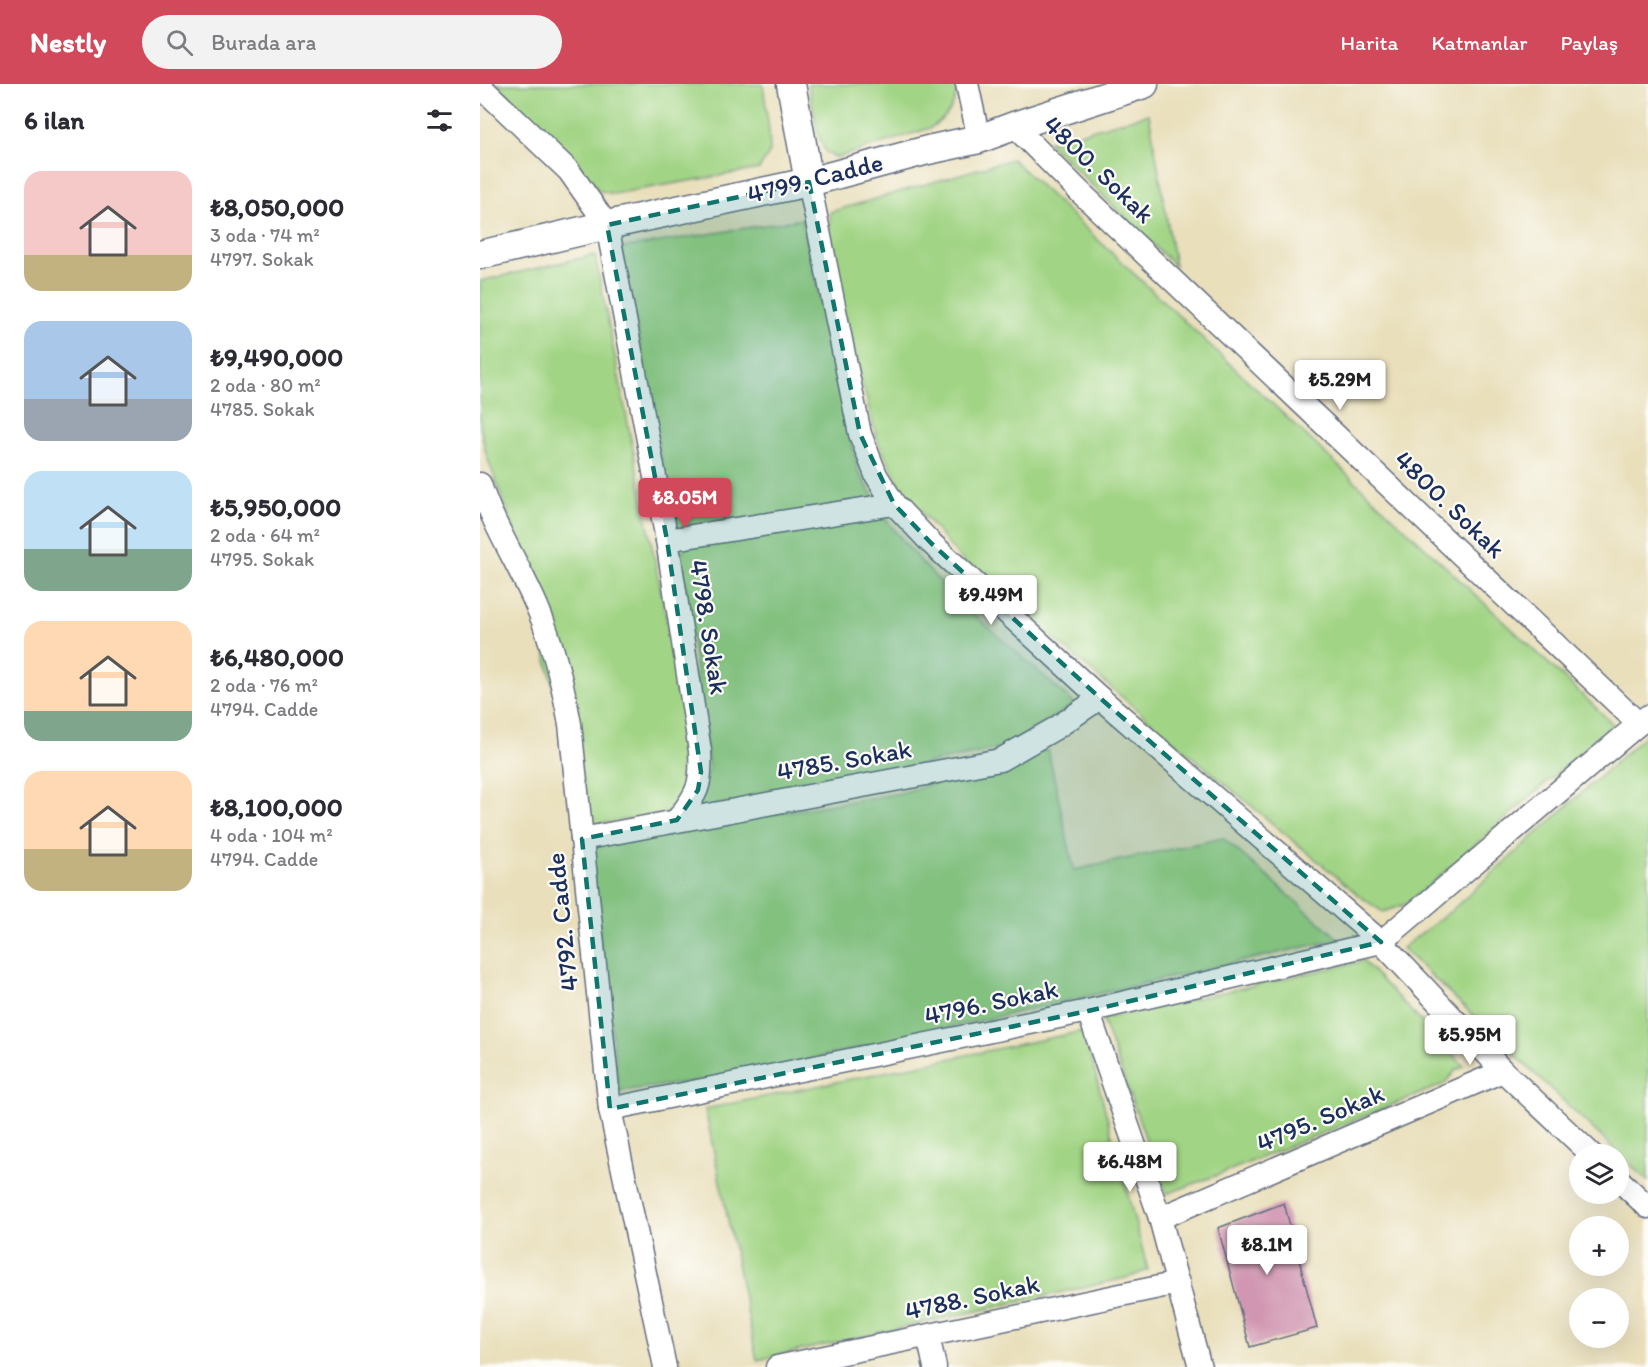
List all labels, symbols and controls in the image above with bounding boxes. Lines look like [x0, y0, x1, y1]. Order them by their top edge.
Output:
search box [142, 15, 562, 69]
text: Nestly [30, 25, 106, 59]
icon: search [163, 26, 196, 59]
text: Burada ara [211, 29, 316, 56]
text: Harita [1340, 30, 1398, 55]
text: Katmanlar [1431, 30, 1527, 55]
text: Paylaş [1560, 30, 1618, 55]
text: 6 ilan [24, 104, 84, 136]
icon: filters [423, 104, 456, 137]
street label: 4800. Sokak [1037, 108, 1161, 230]
street label: 4799. Cadde [744, 146, 886, 210]
text: ₺8,050,000 [210, 191, 344, 223]
icon: home [72, 195, 144, 267]
text: 3 oda · 74 m² [210, 223, 320, 247]
text: 4797. Sokak [210, 247, 314, 271]
text: ₺9,490,000 [210, 341, 343, 373]
icon: home [72, 345, 144, 417]
pin: ₺5.29M [1291, 360, 1389, 411]
text: ₺5.29M [1309, 367, 1371, 391]
text: 2 oda · 80 m² [210, 373, 321, 397]
text: 4785. Sokak [210, 397, 315, 421]
street label: 4800. Sokak [1388, 443, 1512, 565]
pin: ₺8.05M [636, 478, 734, 529]
text: ₺8.05M [652, 485, 718, 509]
text: ₺5,950,000 [210, 491, 341, 523]
icon: home [72, 495, 144, 567]
text: 2 oda · 64 m² [210, 523, 320, 547]
text: 4795. Sokak [210, 547, 314, 571]
street label: 4798. Sokak [683, 557, 735, 697]
pin: ₺9.49M [942, 575, 1040, 626]
text: ₺9.49M [959, 582, 1023, 606]
text: ₺6,480,000 [210, 641, 344, 673]
icon: home [72, 645, 144, 717]
text: 2 oda · 76 m² [210, 673, 318, 697]
text: 4794. Cadde [210, 697, 318, 721]
street label: 4785. Sokak [774, 732, 914, 788]
text: ₺8,100,000 [210, 791, 343, 823]
icon: home [72, 795, 144, 867]
text: 4 oda · 104 m² [210, 823, 333, 847]
text: 4794. Cadde [210, 847, 318, 871]
street label: 4792. Cadde [539, 851, 585, 993]
street label: 4796. Sokak [921, 972, 1061, 1032]
pin: ₺5.95M [1421, 1015, 1519, 1066]
text: ₺5.95M [1439, 1022, 1501, 1046]
street label: 4795. Sokak [1251, 1077, 1389, 1159]
pin: ₺6.48M [1081, 1142, 1179, 1193]
map controls [1569, 1144, 1629, 1348]
button: layers [1569, 1144, 1629, 1204]
text: ₺6.48M [1098, 1149, 1162, 1173]
button: + [1569, 1216, 1629, 1276]
pin: ₺8.1M [1225, 1225, 1309, 1276]
text: ₺8.1M [1241, 1232, 1293, 1256]
street label: 4788. Sokak [902, 1267, 1042, 1327]
button: − [1569, 1288, 1629, 1348]

